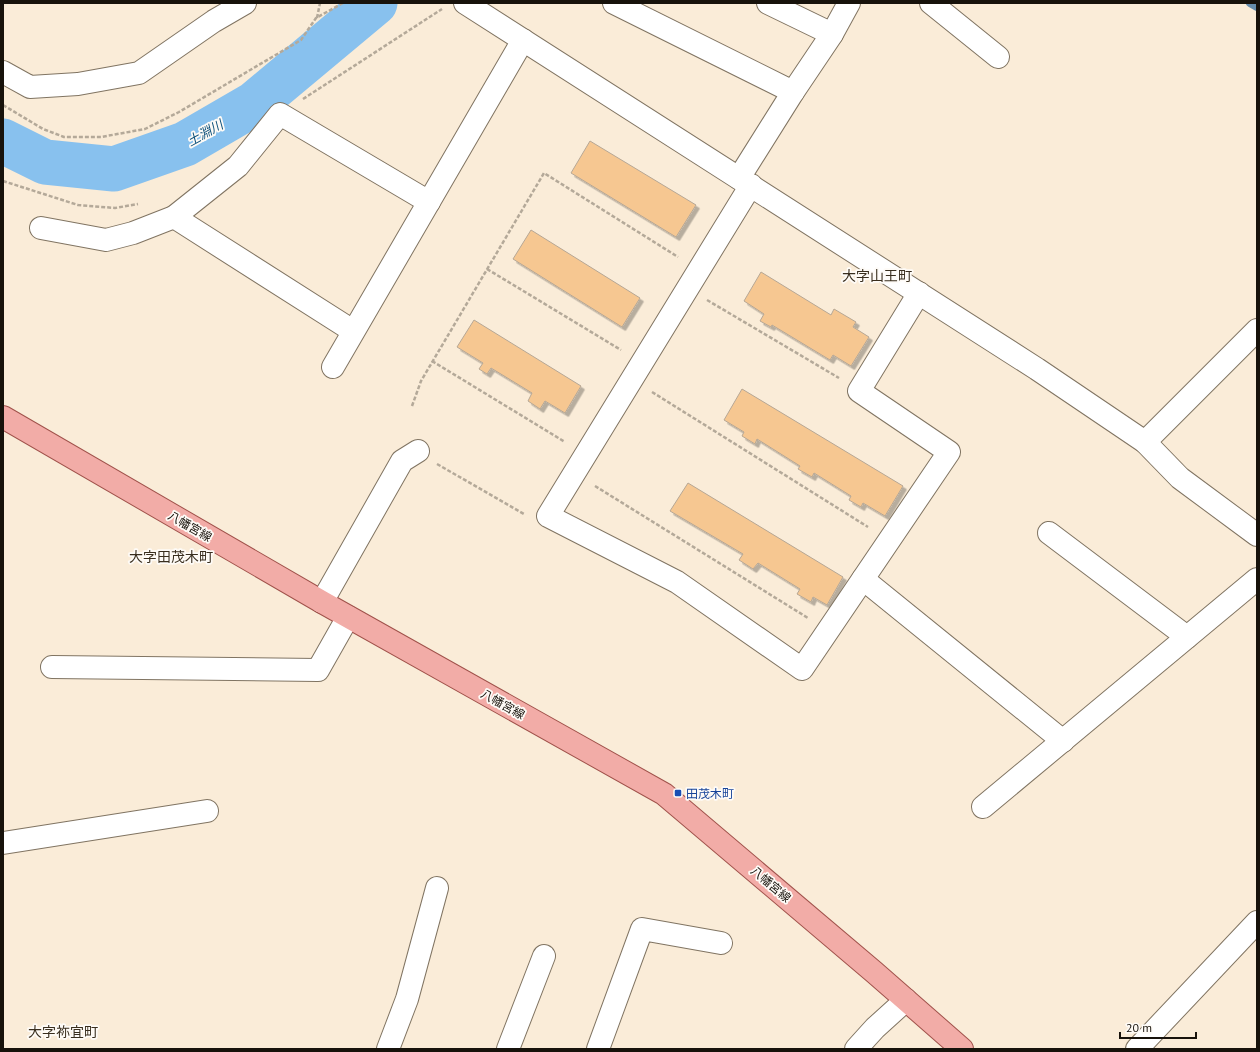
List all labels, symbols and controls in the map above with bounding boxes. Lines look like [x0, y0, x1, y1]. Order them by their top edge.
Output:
water label: 土淵川 [184, 115, 228, 150]
district label: 大字山王町 [842, 267, 912, 285]
street label: 八幡宮線 [165, 508, 215, 544]
district label: 大字田茂木町 [129, 548, 213, 566]
street label: 八幡宮線 [478, 686, 528, 722]
place label: 田茂木町 [686, 786, 734, 801]
marker: 田茂木町 [673, 788, 683, 798]
street label: 八幡宮線 [748, 863, 794, 905]
scale bar [1120, 1014, 1196, 1040]
text: 20 m [1126, 1020, 1152, 1035]
district label: 大字祢宜町 [28, 1023, 98, 1041]

